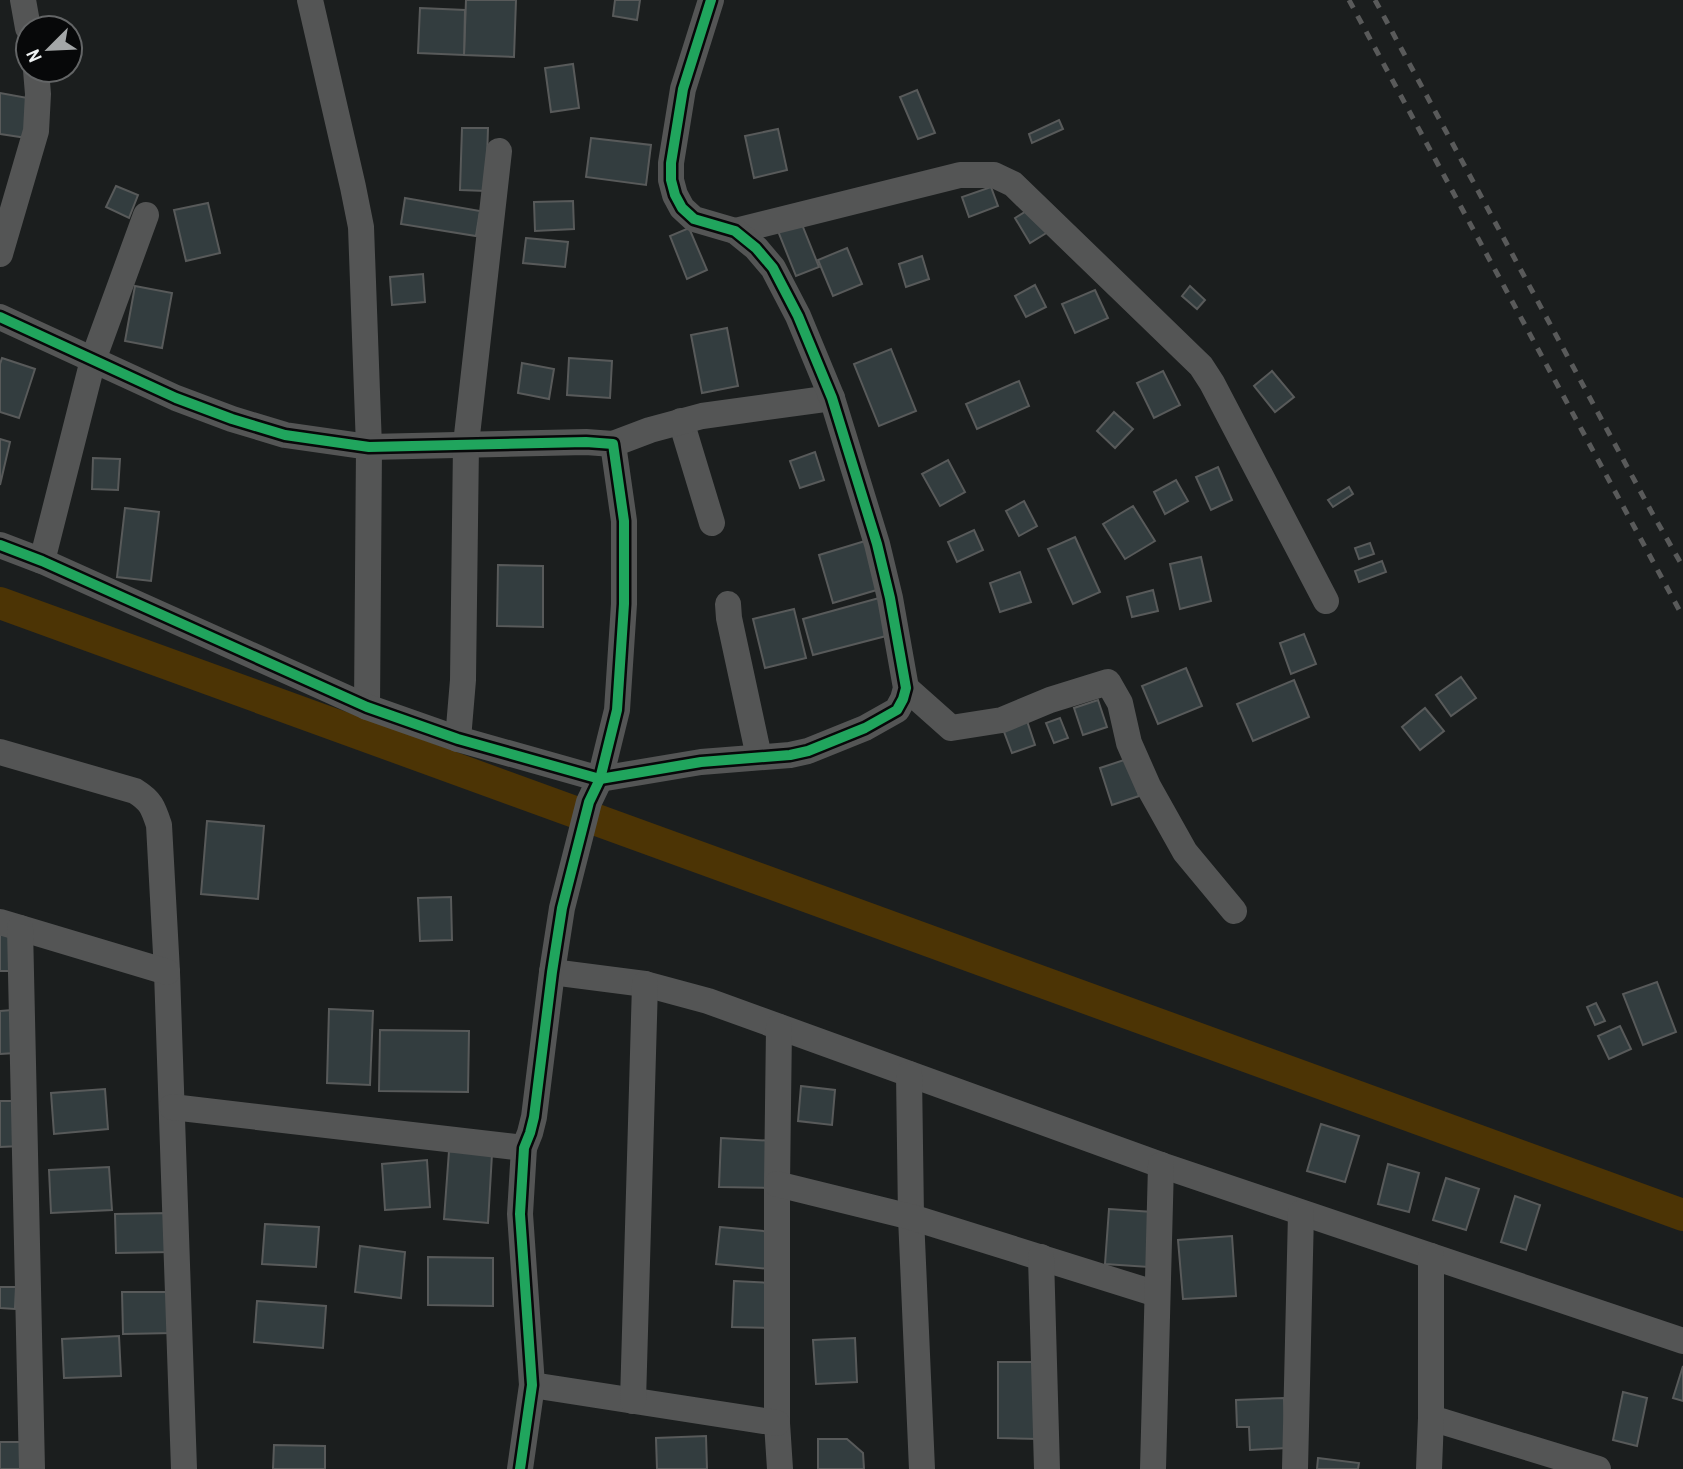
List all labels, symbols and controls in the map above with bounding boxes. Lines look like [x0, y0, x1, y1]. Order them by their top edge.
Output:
north arrow [14, 14, 84, 84]
text: N [19, 45, 48, 66]

